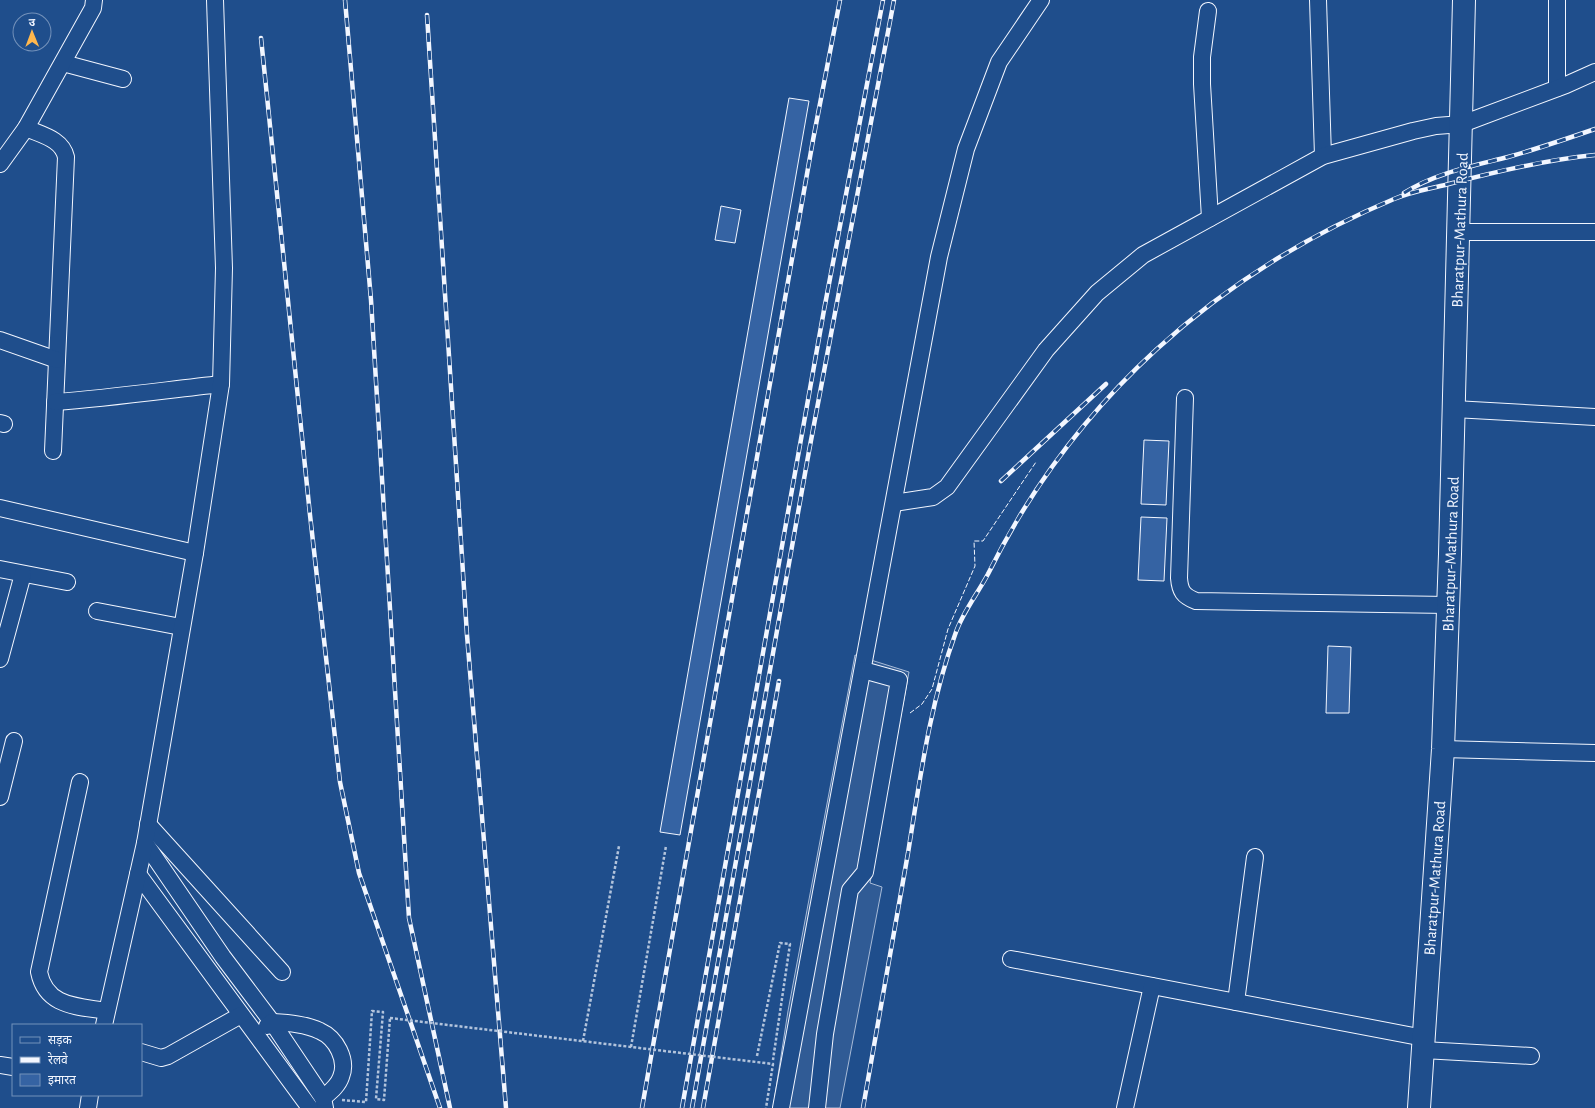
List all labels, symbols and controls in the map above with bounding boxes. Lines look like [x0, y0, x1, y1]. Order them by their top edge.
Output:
north arrow [12, 12, 52, 52]
text: उ [29, 17, 36, 28]
street label: Bharatpur-Mathura Road [1449, 152, 1471, 308]
street label: Bharatpur-Mathura Road [1440, 476, 1462, 632]
street label: Bharatpur-Mathura Road [1422, 800, 1448, 956]
legend [12, 1024, 142, 1096]
text: सड़क [48, 1034, 73, 1047]
text: रेलवे [48, 1052, 68, 1066]
text: इमारत [48, 1074, 77, 1087]

